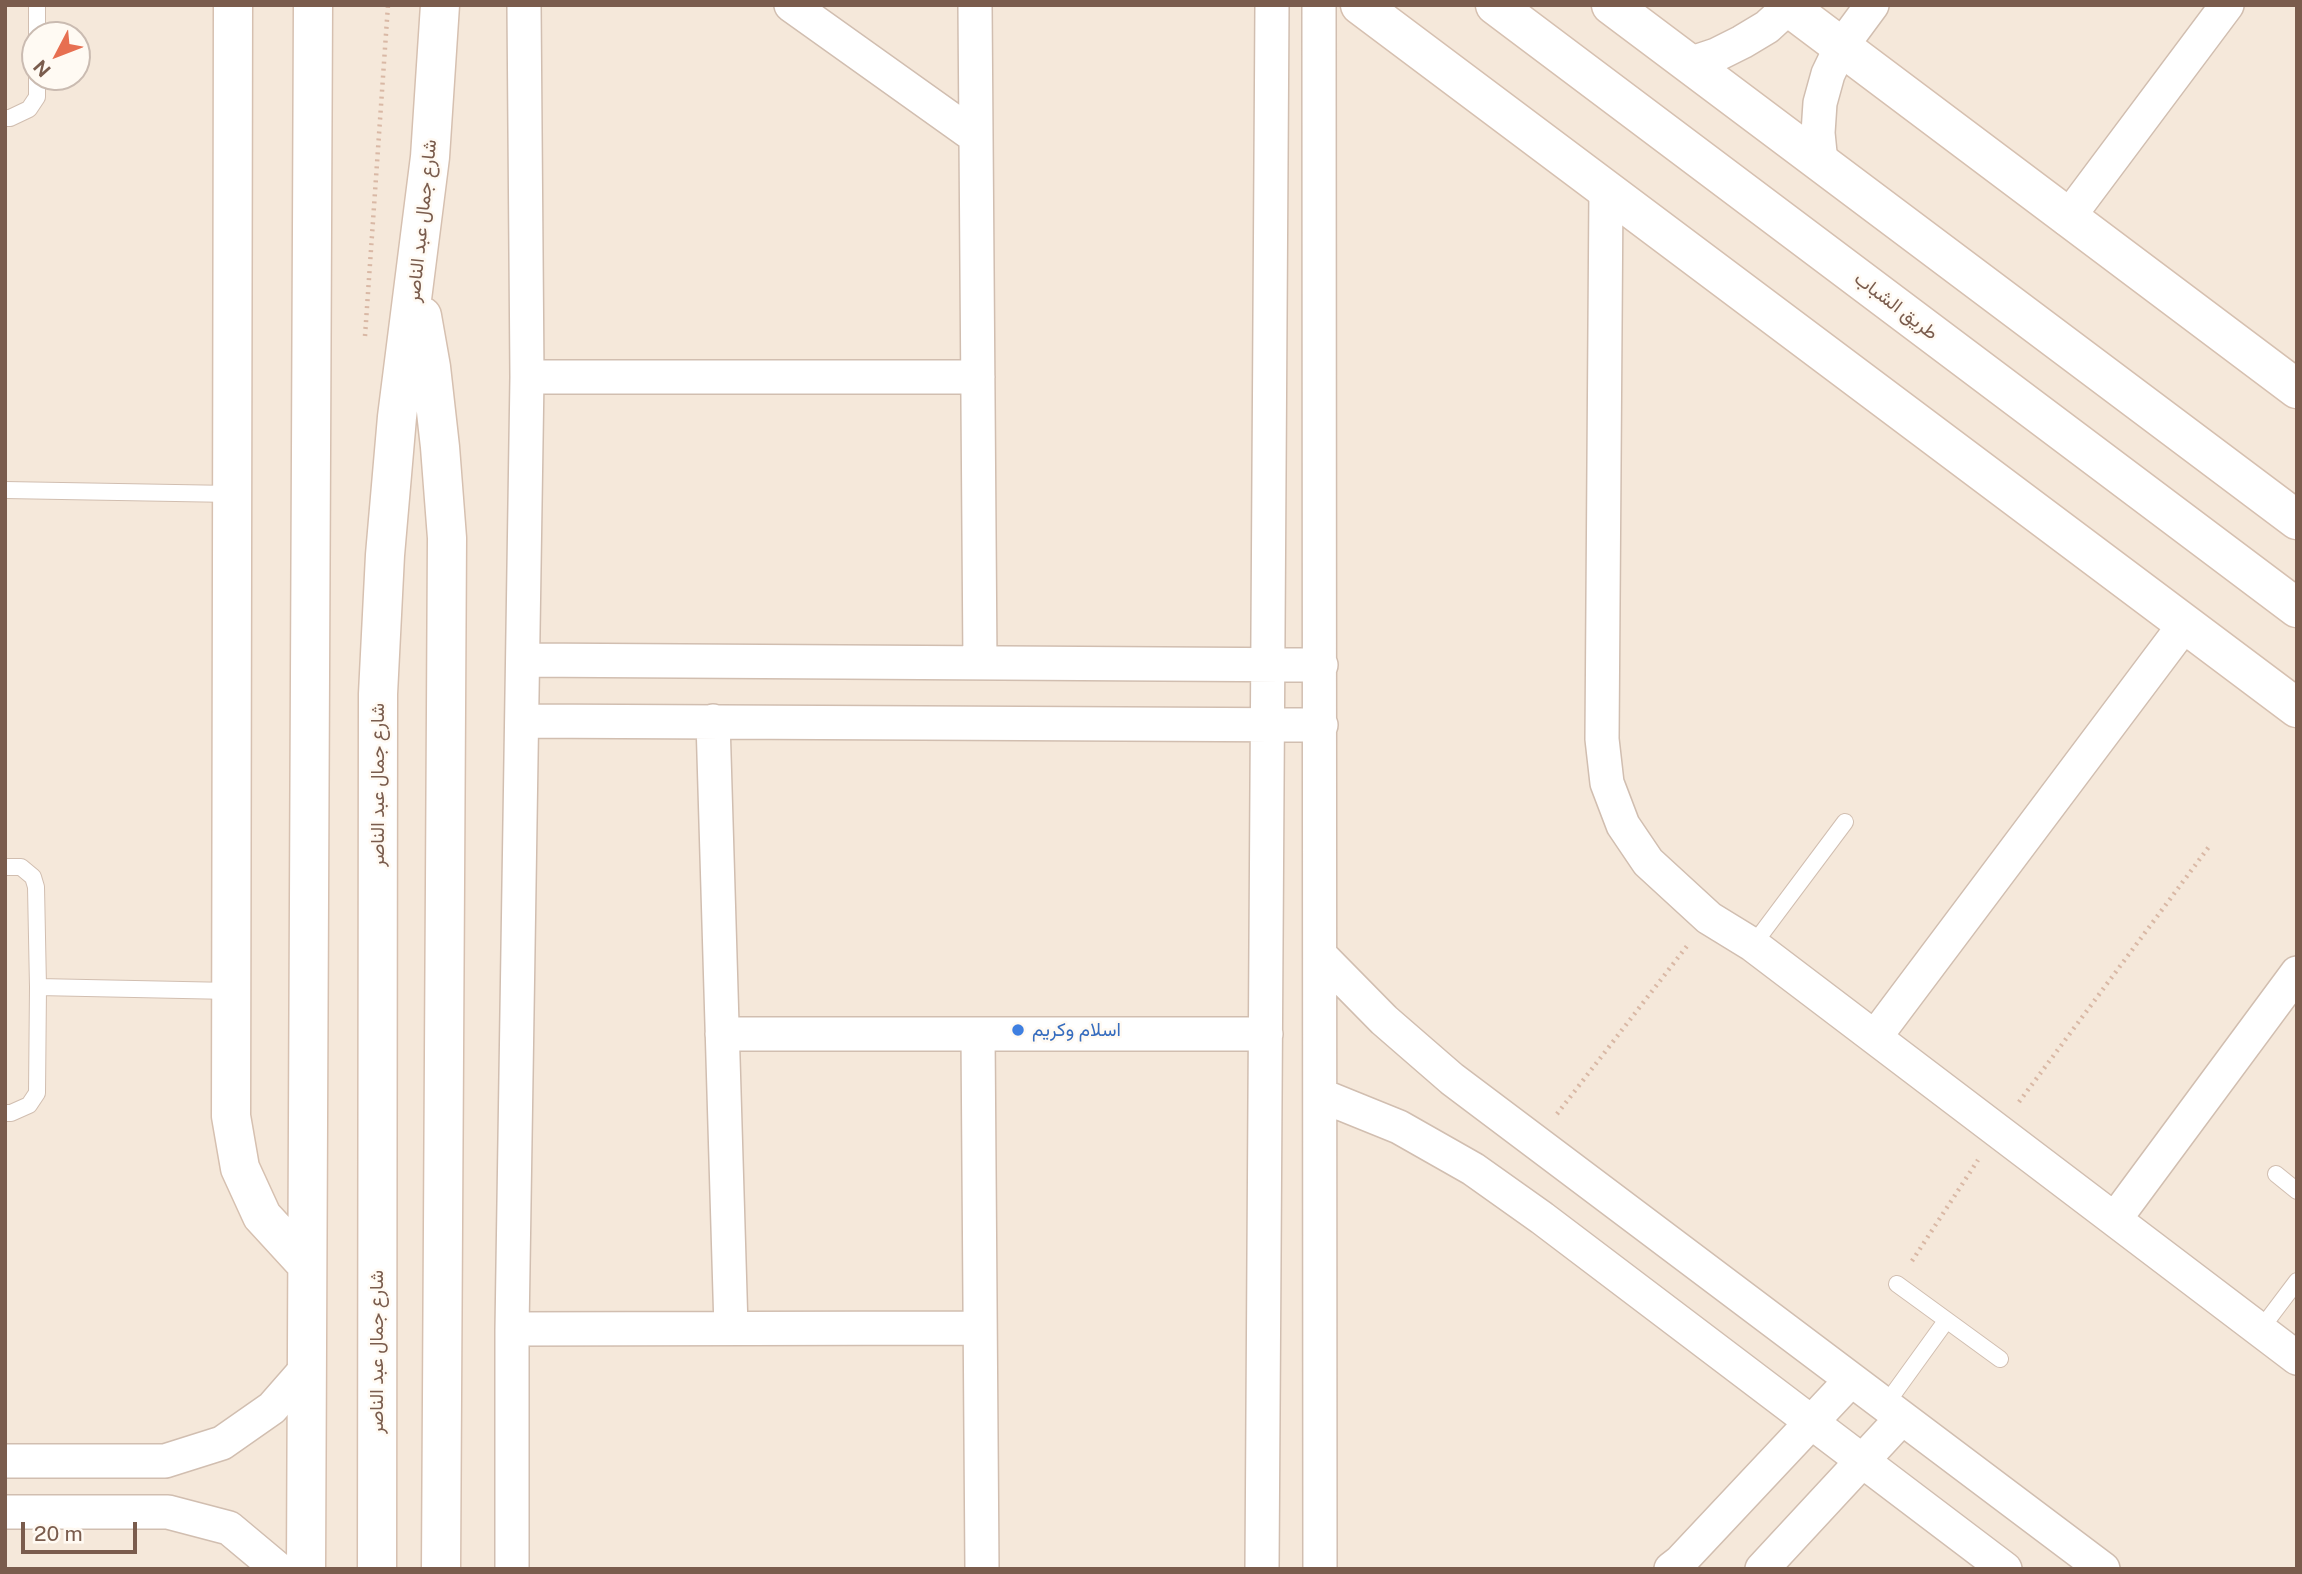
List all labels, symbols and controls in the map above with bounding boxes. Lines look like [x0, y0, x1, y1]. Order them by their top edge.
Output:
north arrow [21, 21, 91, 91]
text: N [29, 56, 55, 82]
street label: شارع جمال عبد الناصر [402, 138, 442, 304]
street label: طريق الشباب [1850, 267, 1942, 345]
street label: شارع جمال عبد الناصر [367, 703, 389, 867]
place label: اسلام وكريم [1032, 1019, 1121, 1041]
marker: اسلام وكريم [1010, 1022, 1026, 1038]
street label: شارع جمال عبد الناصر [366, 1270, 388, 1434]
scale bar [24, 1508, 140, 1552]
text: 20 m [34, 1521, 83, 1546]

